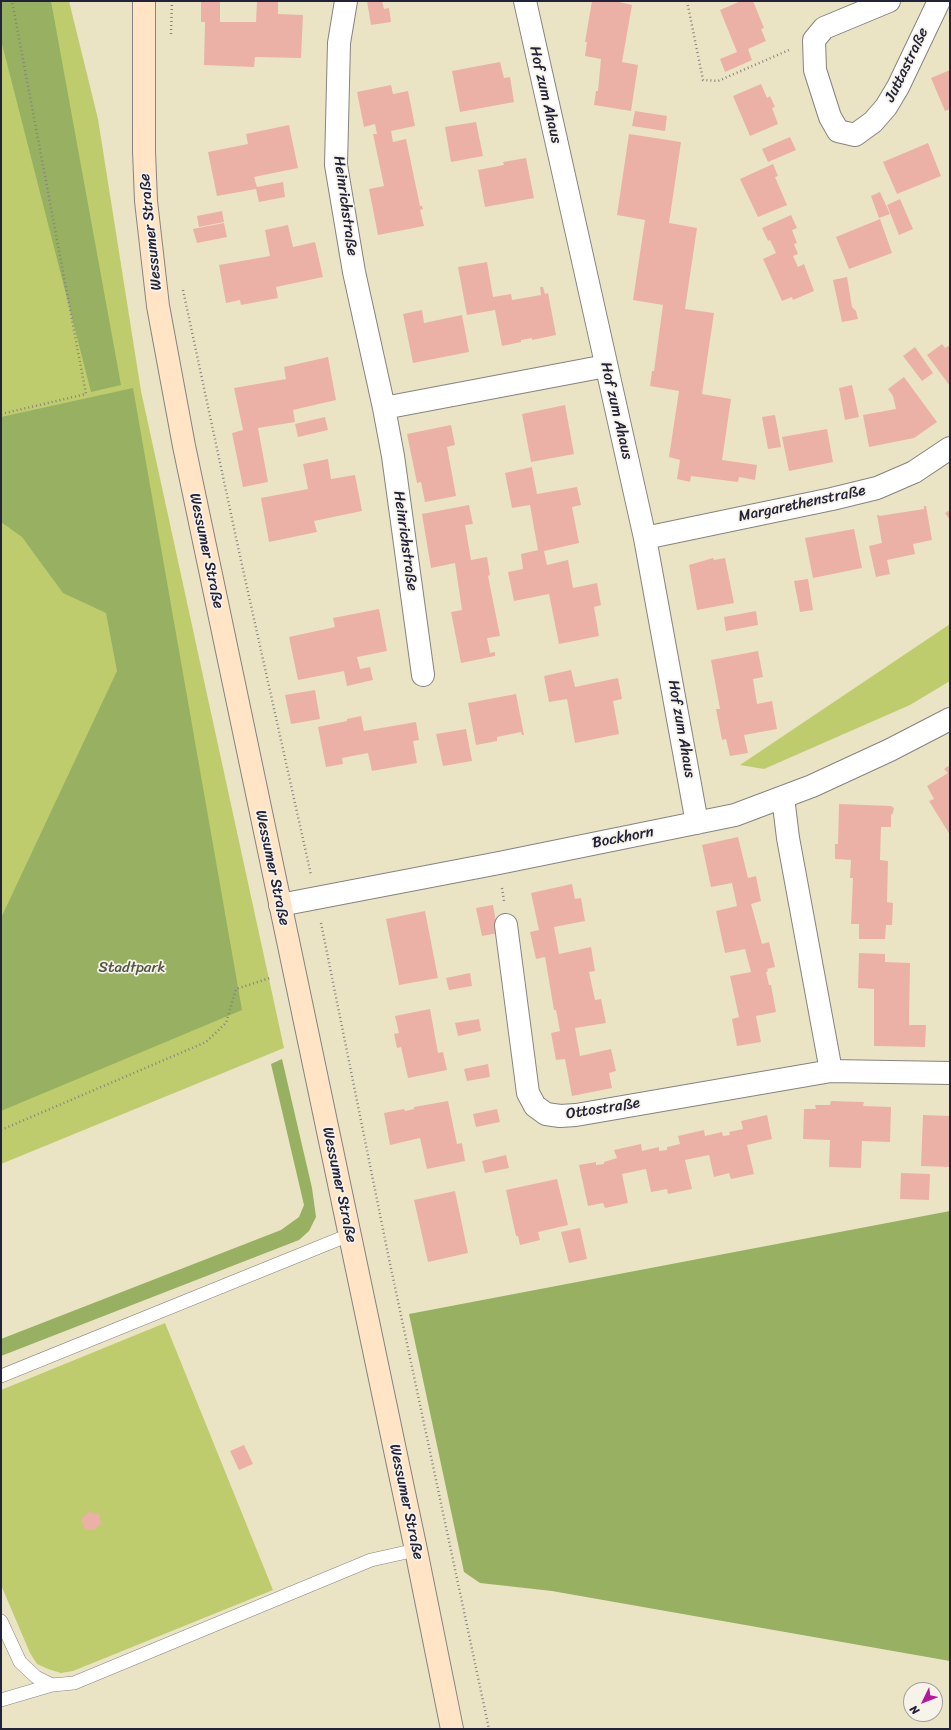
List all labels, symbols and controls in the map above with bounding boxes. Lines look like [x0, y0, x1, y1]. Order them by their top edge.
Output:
street label: Juttastraße [881, 25, 933, 105]
street label: Hof zum Ahaus [525, 44, 565, 146]
street label: Heinrichstraße [329, 155, 361, 257]
street label: Wessumer Straße [136, 173, 166, 291]
street label: Hof zum Ahaus [596, 360, 636, 462]
street label: Margarethenstraße [737, 482, 867, 526]
street label: Heinrichstraße [389, 490, 421, 592]
street label: Wessumer Straße [185, 492, 227, 610]
street label: Hof zum Ahaus [663, 678, 699, 780]
street label: Wessumer Straße [251, 809, 293, 927]
street label: Bockhorn [591, 823, 655, 853]
park label: Stadtpark [98, 959, 166, 977]
street label: Ottostraße [565, 1094, 641, 1124]
street label: Wessumer Straße [318, 1126, 360, 1244]
street label: Wessumer Straße [385, 1443, 427, 1561]
north arrow [903, 1682, 943, 1722]
text: N [905, 1701, 924, 1719]

